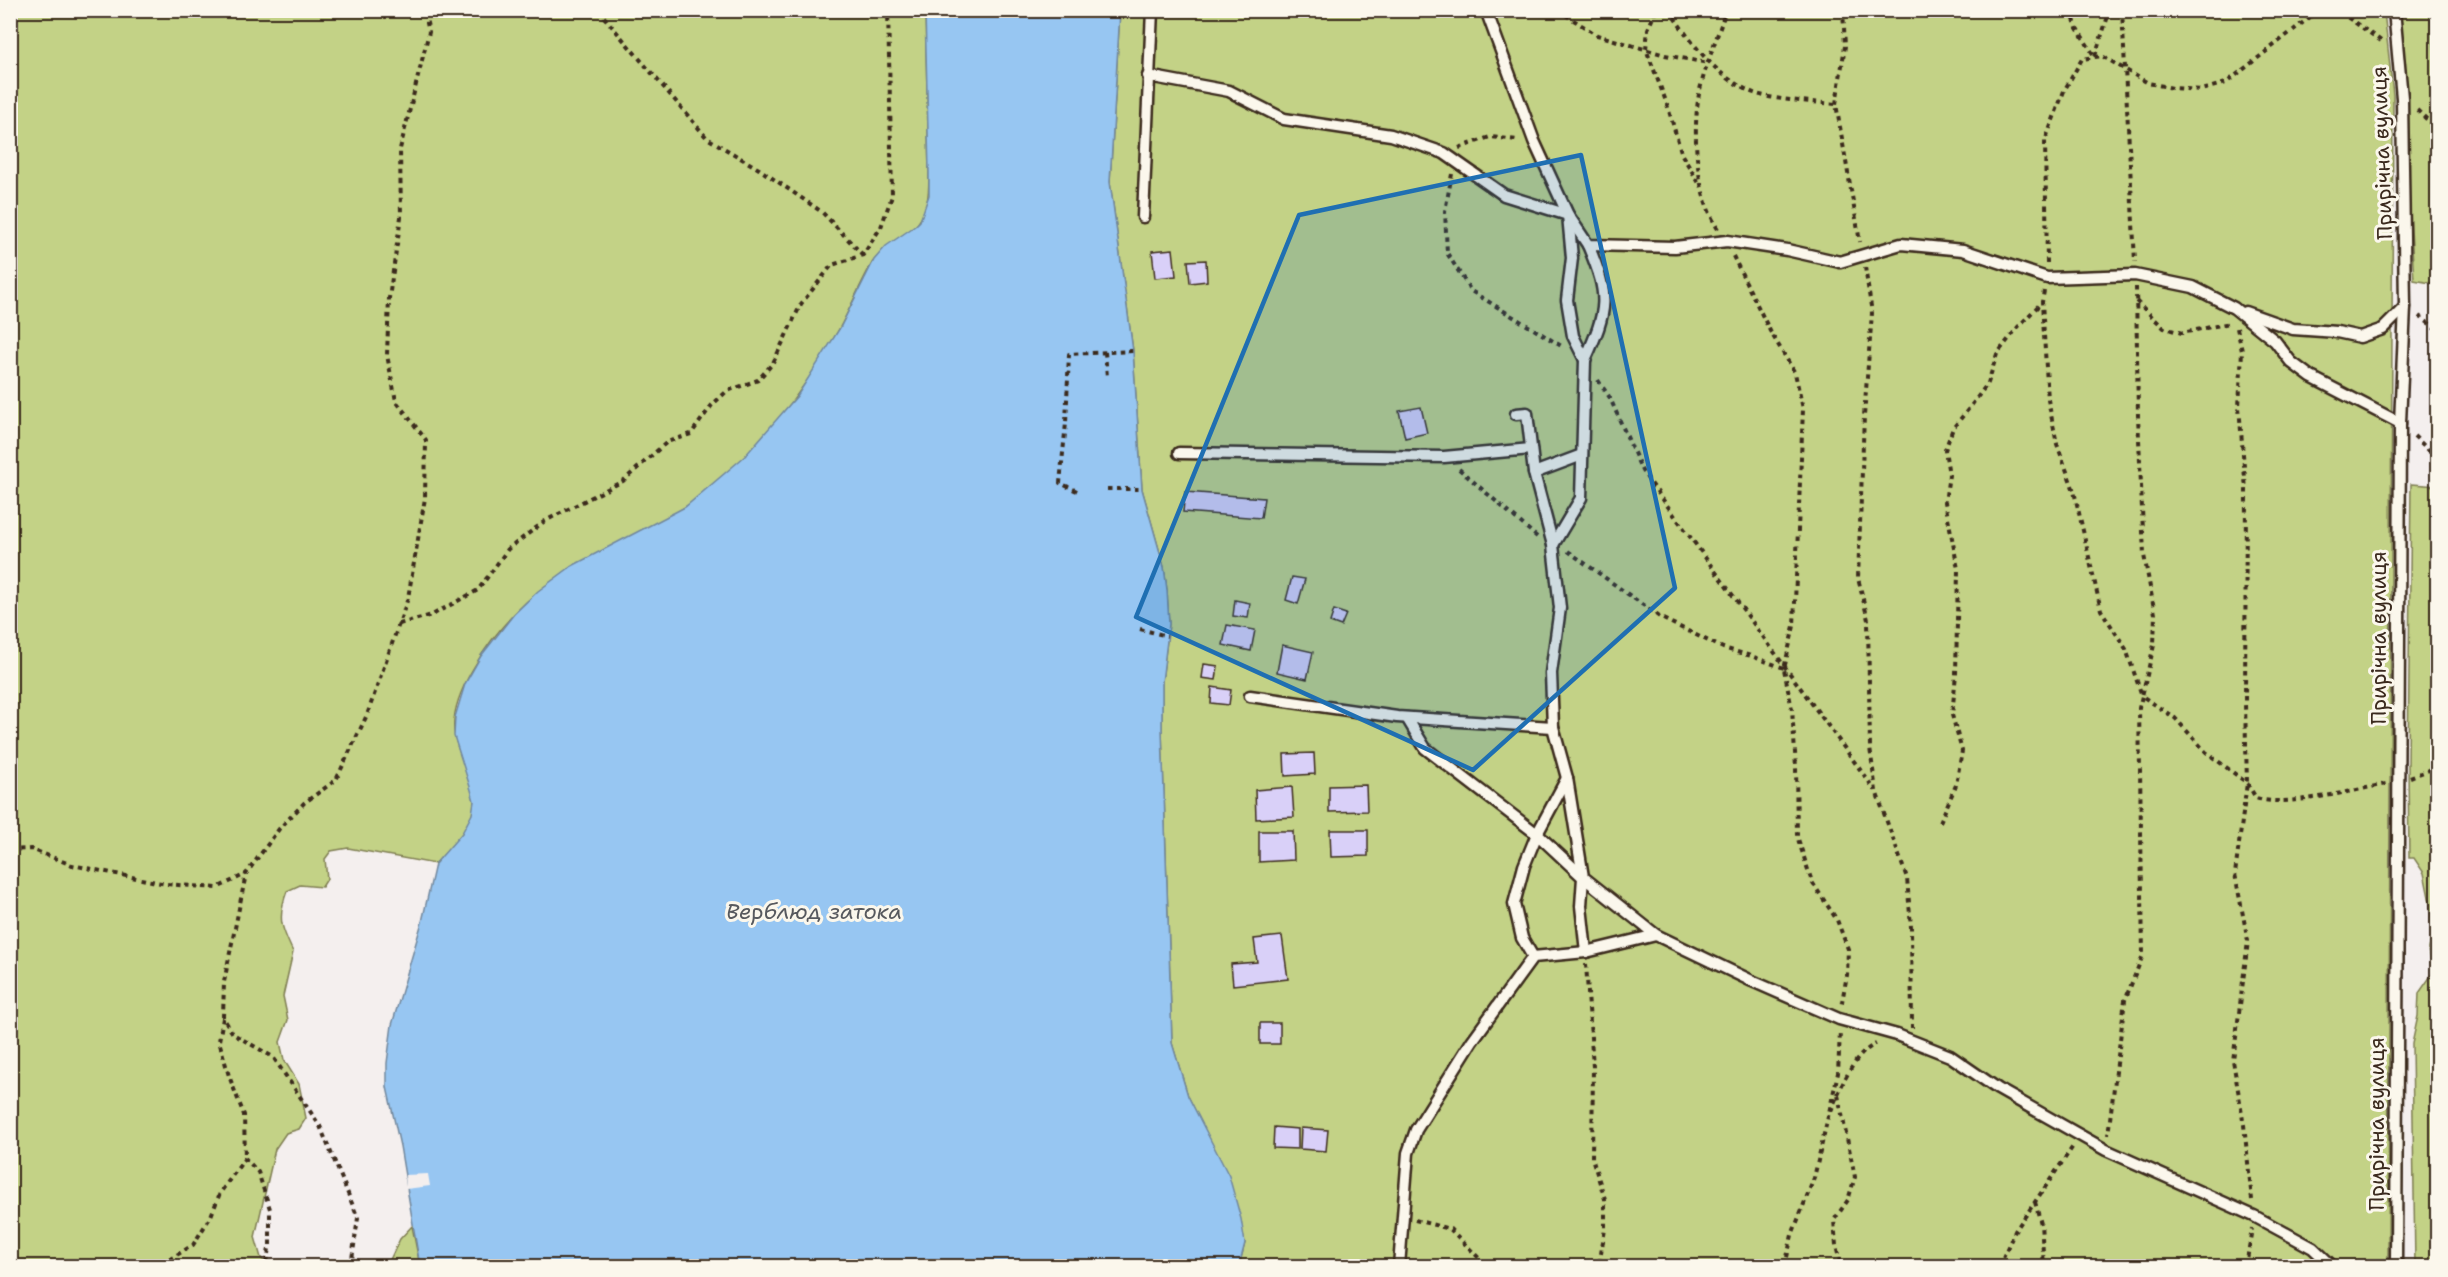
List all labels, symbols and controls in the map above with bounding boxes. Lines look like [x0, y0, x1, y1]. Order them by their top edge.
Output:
street label: Прирічна вулиця [2365, 66, 2399, 240]
street label: Прирічна вулиця [2365, 551, 2393, 725]
water label: Верблюд затока [726, 897, 902, 926]
street label: Прирічна вулиця [2363, 1037, 2391, 1211]

